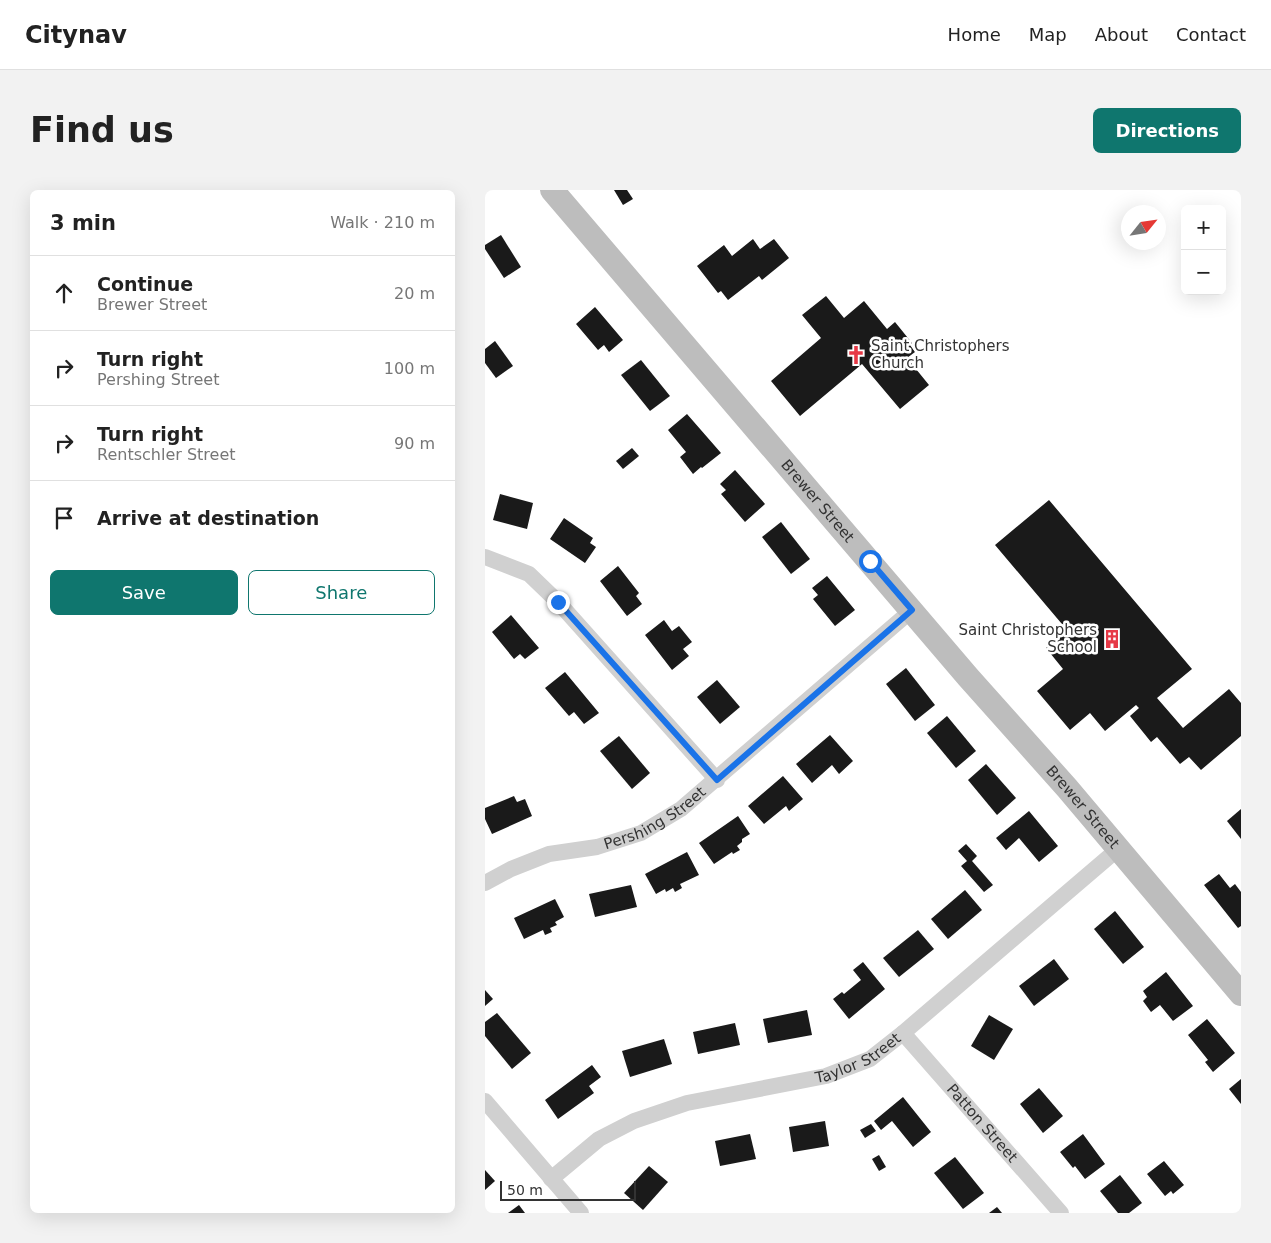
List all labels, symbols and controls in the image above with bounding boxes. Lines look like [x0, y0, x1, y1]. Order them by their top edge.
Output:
text: Citynav [25, 21, 127, 49]
text: Home [948, 24, 1001, 45]
text: Map [1029, 24, 1067, 45]
text: About [1095, 24, 1148, 45]
text: Contact [1176, 24, 1246, 45]
button: Directions [1093, 108, 1241, 153]
text: Find us [30, 110, 174, 150]
north arrow [1121, 205, 1166, 250]
map controls [1181, 205, 1226, 295]
button: + [1181, 205, 1226, 250]
text: 3 min [50, 211, 116, 235]
text: Walk · 210 m [330, 213, 435, 232]
button: − [1181, 250, 1226, 295]
text: Continue [97, 273, 193, 295]
icon: ahead [50, 279, 78, 307]
text: 20 m [394, 284, 435, 303]
text: Brewer Street [97, 295, 207, 314]
place label: Saint Christophers Church [871, 337, 1010, 372]
church icon: Saint Christophers Church [845, 344, 867, 366]
text: Turn right [97, 348, 203, 370]
icon: right [50, 354, 78, 382]
text: 100 m [384, 359, 435, 378]
text: Pershing Street [97, 370, 219, 389]
text: Turn right [97, 423, 203, 445]
icon: right [50, 429, 78, 457]
text: 90 m [394, 434, 435, 453]
text: Rentschler Street [97, 445, 236, 464]
street label: Brewer Street [777, 456, 858, 546]
icon: arrive [50, 504, 78, 532]
text: Arrive at destination [97, 507, 319, 529]
route start [859, 550, 882, 573]
button: Save [50, 570, 238, 615]
button: Share [248, 570, 435, 615]
route end [547, 591, 570, 614]
place label: Saint Christophers School [959, 621, 1097, 656]
building icon: Saint Christophers School [1101, 628, 1123, 650]
street label: Brewer Street [1042, 762, 1123, 852]
street label: Pershing Street [602, 783, 709, 853]
street label: Taylor Street [813, 1029, 905, 1087]
street label: Patton Street [943, 1080, 1021, 1166]
scale bar [500, 1178, 636, 1201]
text: 50 m [507, 1182, 543, 1198]

